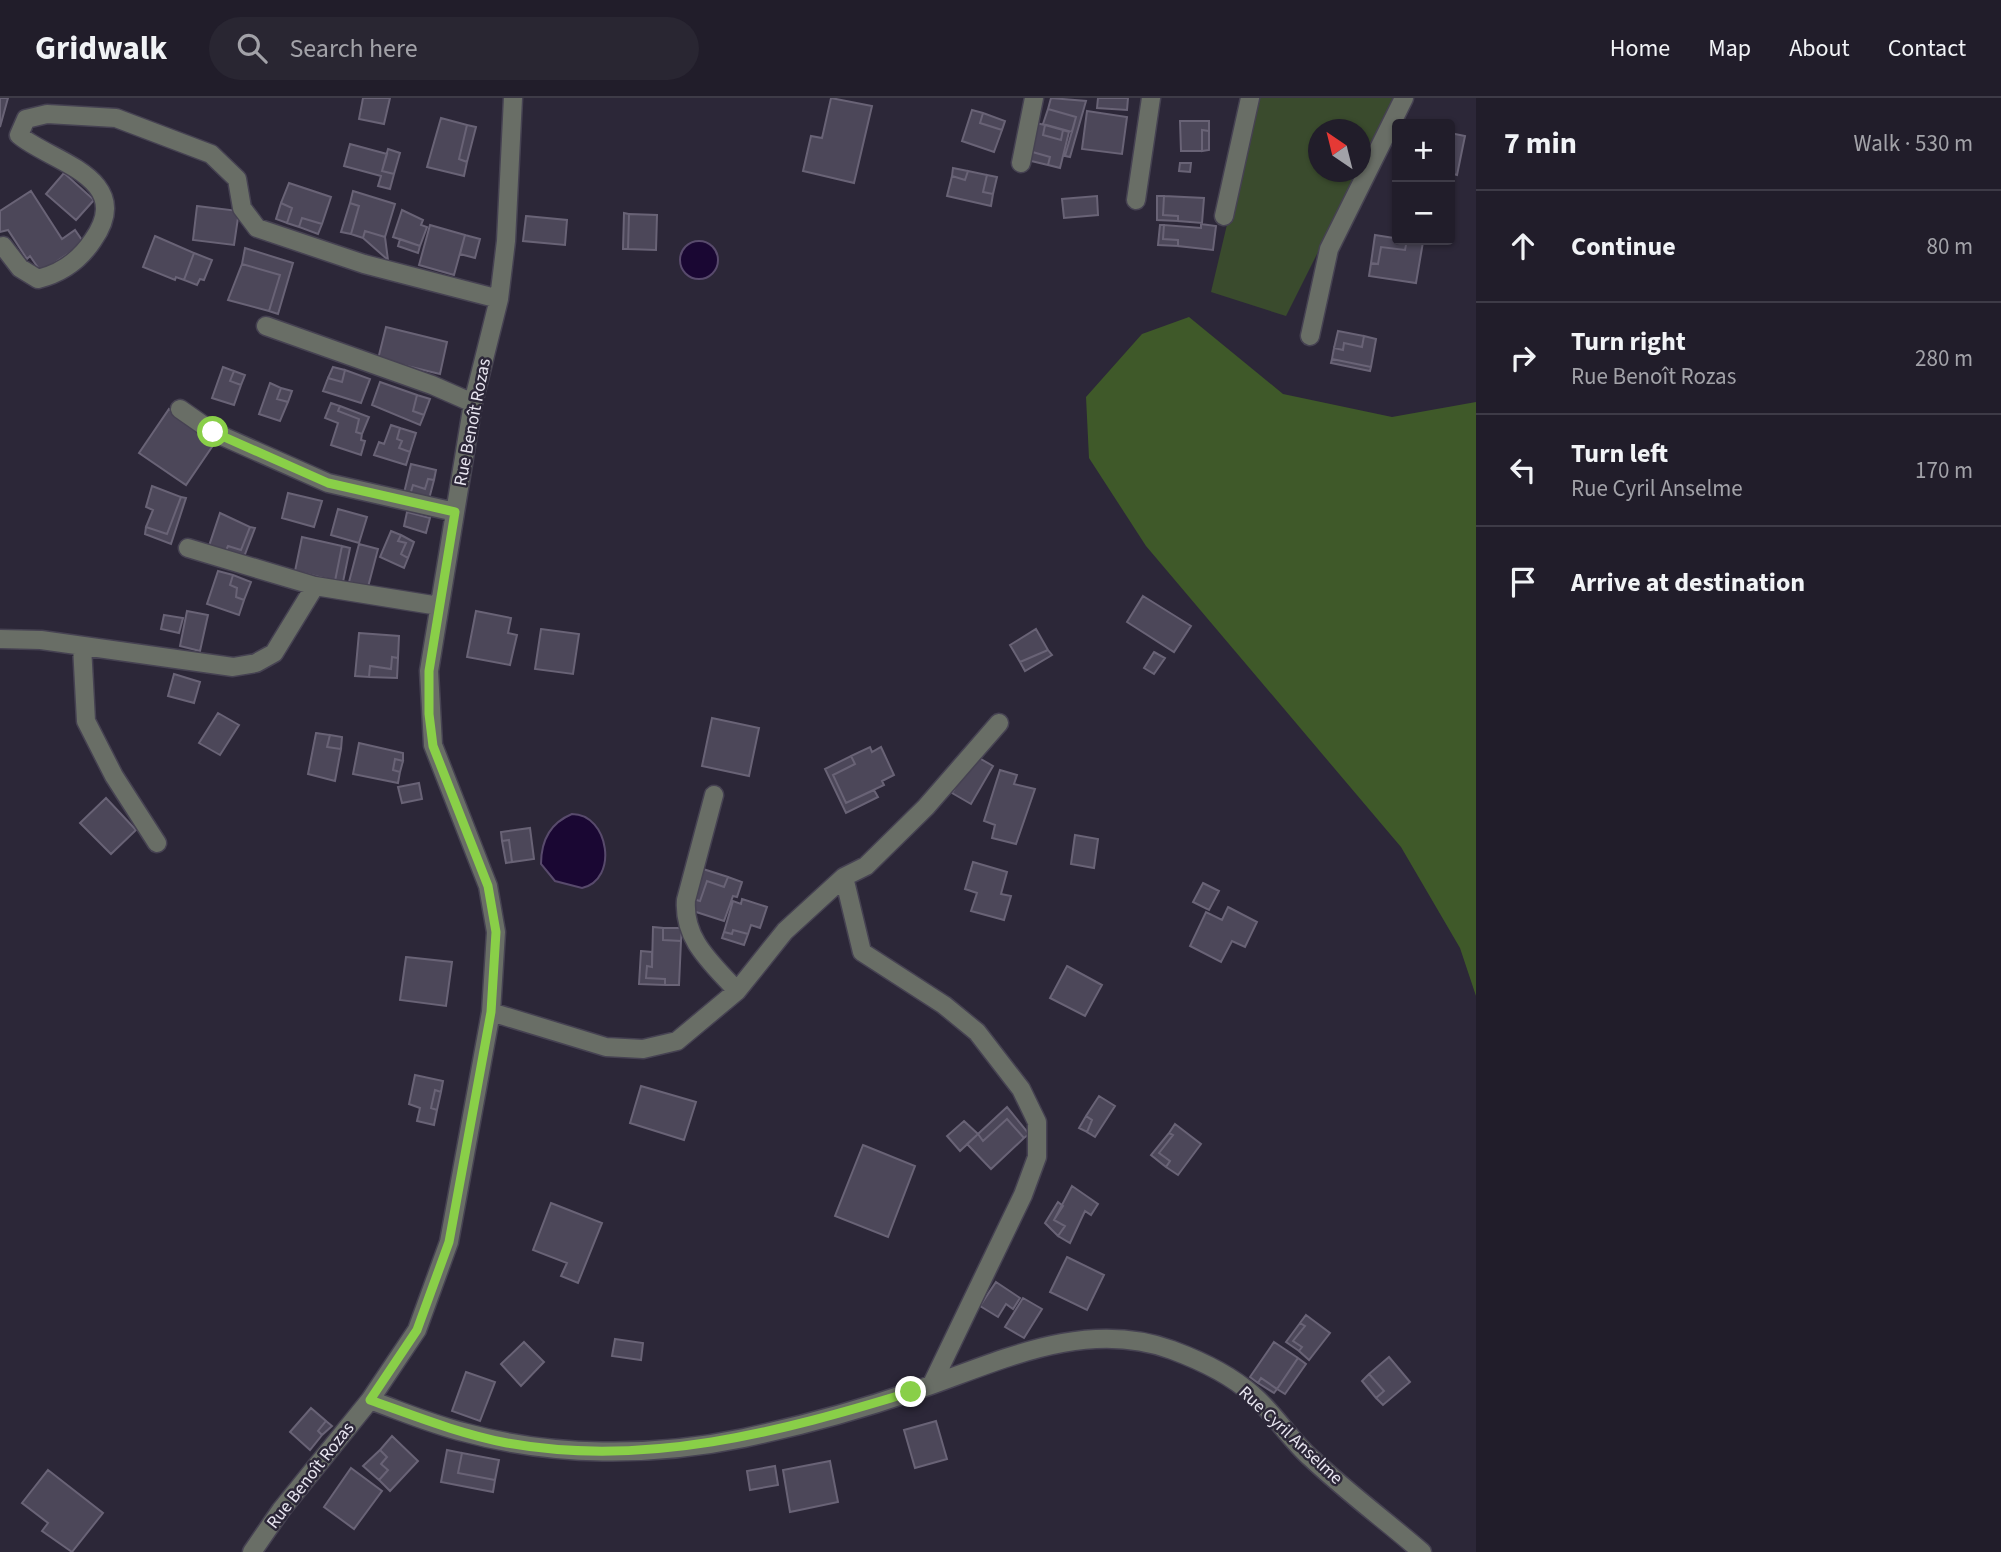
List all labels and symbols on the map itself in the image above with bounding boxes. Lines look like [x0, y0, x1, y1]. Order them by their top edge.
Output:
north arrow [1308, 119, 1371, 182]
street label: Rue Benoît Rozas [448, 356, 497, 488]
route start [197, 416, 228, 447]
route end [895, 1376, 926, 1407]
street label: Rue Cyril Anselme [1233, 1380, 1348, 1490]
street label: Rue Benoît Rozas [261, 1417, 360, 1534]

